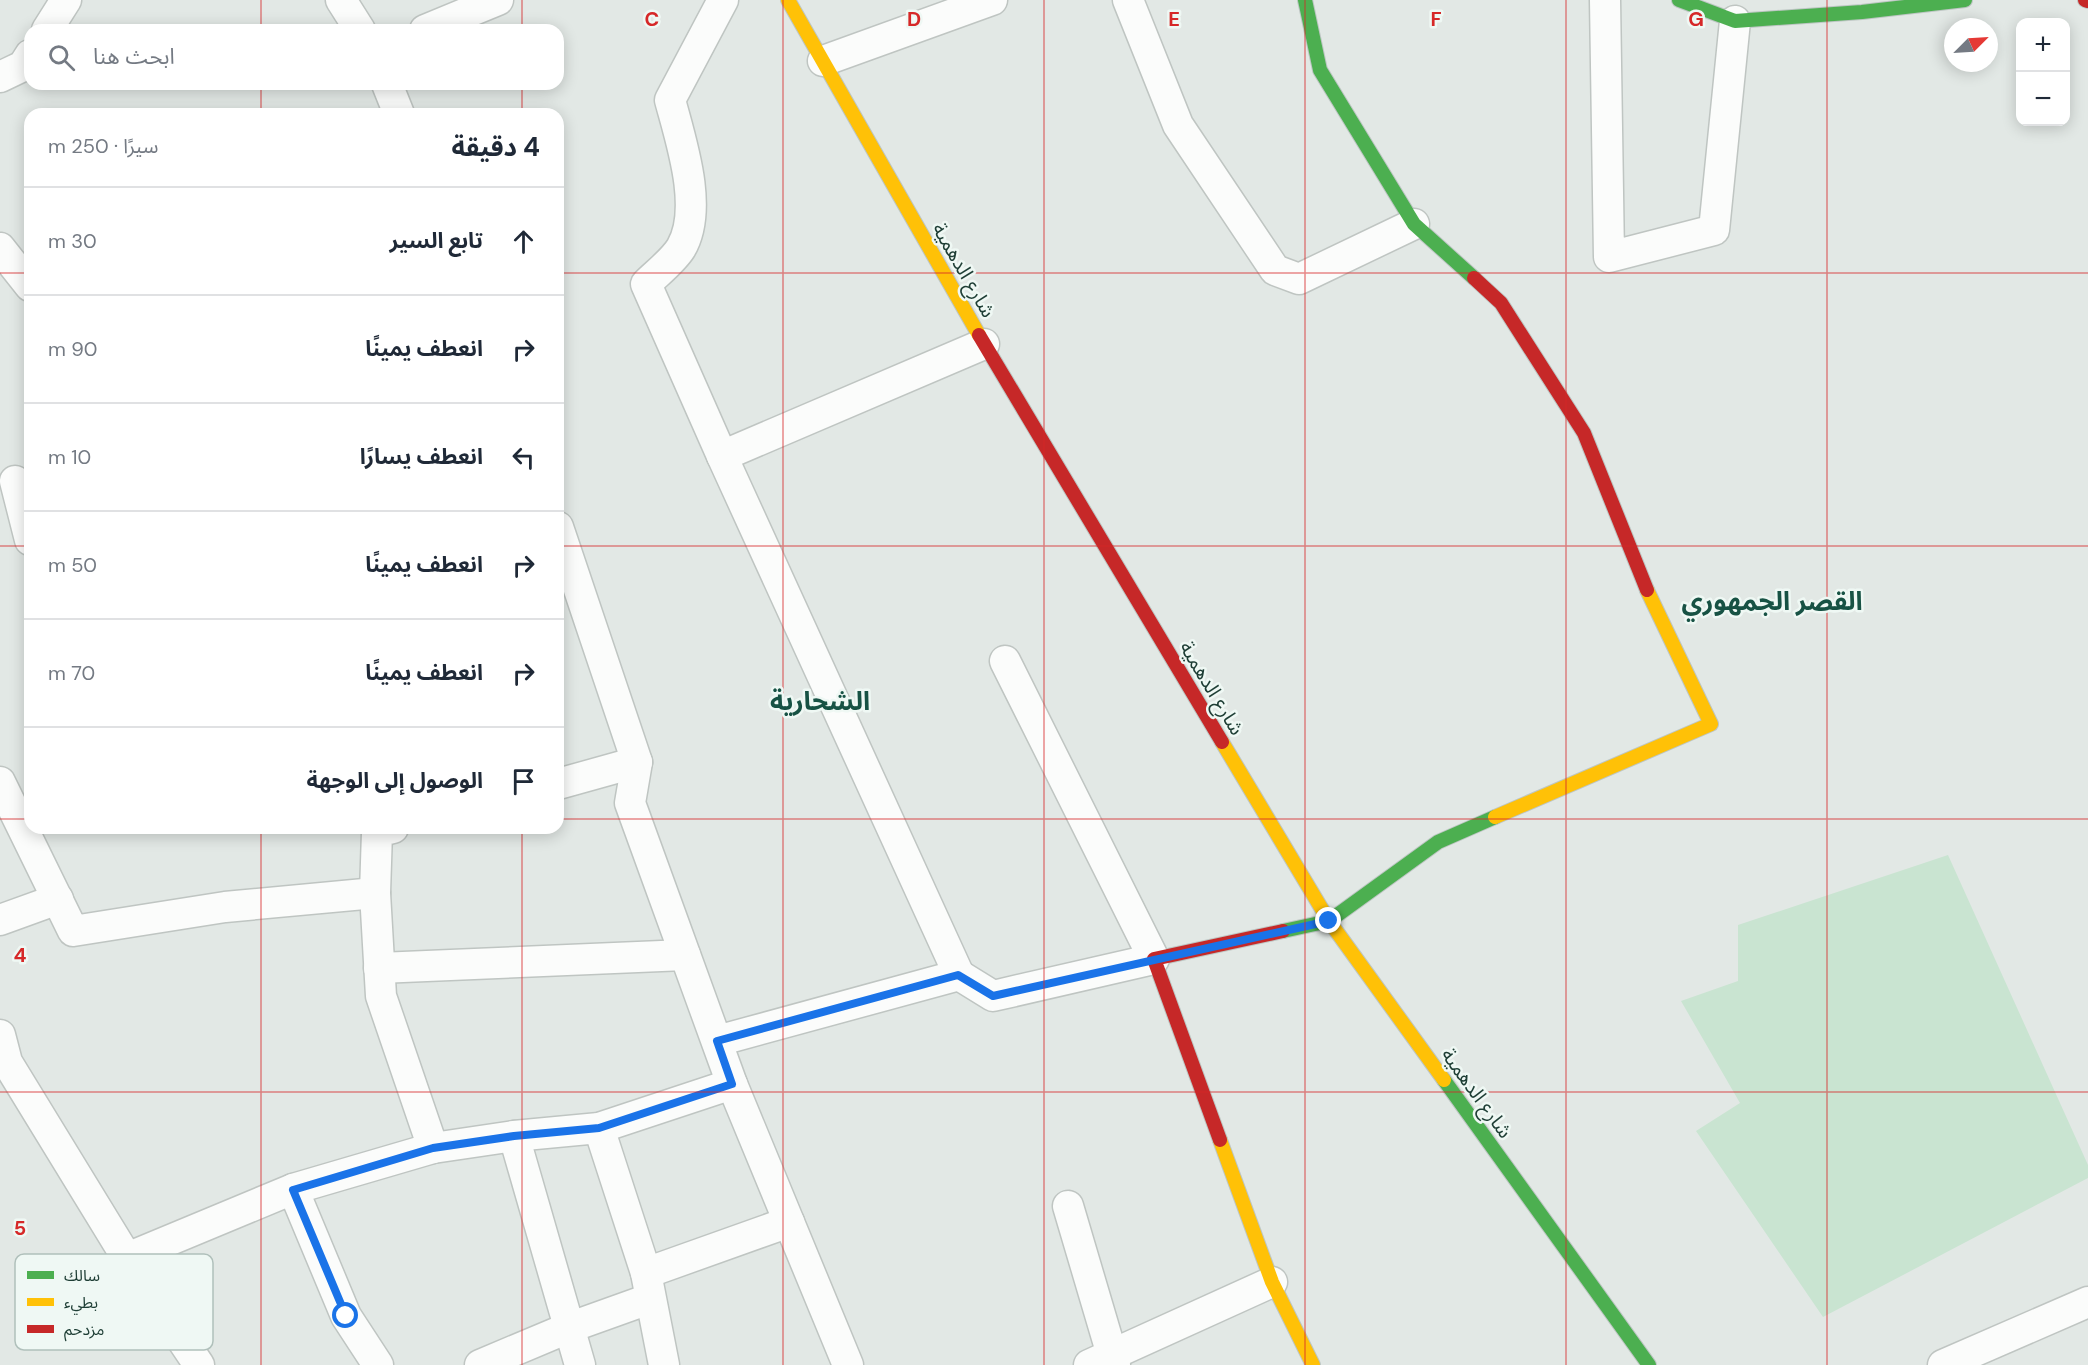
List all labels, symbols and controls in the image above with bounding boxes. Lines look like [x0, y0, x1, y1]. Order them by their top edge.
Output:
text: C [645, 6, 659, 32]
text: D [907, 6, 921, 32]
text: E [1168, 6, 1180, 32]
text: F [1430, 6, 1442, 32]
text: G [1688, 6, 1704, 32]
north arrow [1944, 18, 1998, 72]
map controls [2016, 18, 2070, 126]
button: + [2016, 18, 2070, 72]
search box [24, 24, 564, 90]
icon: search [45, 41, 78, 74]
text: ابحث هنا [93, 42, 175, 71]
button: − [2016, 72, 2070, 126]
text: 4 دقيقة [452, 130, 540, 164]
text: سيرًا · 250 m [48, 133, 158, 159]
street label: شارع الدهمية [925, 218, 1002, 323]
icon: ahead [507, 225, 540, 258]
text: تابع السير [390, 226, 483, 255]
text: 30 m [48, 228, 97, 254]
icon: right [507, 333, 540, 366]
text: انعطف يمينًا [365, 334, 483, 363]
text: 90 m [48, 336, 97, 362]
icon: left [507, 441, 540, 474]
text: انعطف يسارًا [360, 442, 483, 471]
text: 10 m [48, 444, 91, 470]
icon: right [507, 549, 540, 582]
text: انعطف يمينًا [365, 550, 483, 579]
text: 50 m [48, 552, 97, 578]
district label: القصر الجمهوري [1682, 584, 1863, 622]
street label: شارع الدهمية [1172, 636, 1250, 741]
icon: right [507, 657, 540, 690]
text: انعطف يمينًا [365, 658, 483, 687]
text: 70 m [48, 660, 95, 686]
district label: الشحارية [770, 684, 870, 718]
icon: arrive [507, 765, 540, 798]
text: الوصول إلى الوجهة [307, 766, 483, 795]
route end [1315, 907, 1341, 933]
text: 4 [14, 942, 27, 968]
street label: شارع الدهمية [1434, 1043, 1518, 1144]
text: 5 [14, 1215, 26, 1241]
legend [15, 1254, 213, 1350]
text: سالك [64, 1265, 100, 1286]
text: بطيء [64, 1292, 98, 1315]
route start [332, 1302, 358, 1328]
text: مزدحم [64, 1319, 104, 1342]

